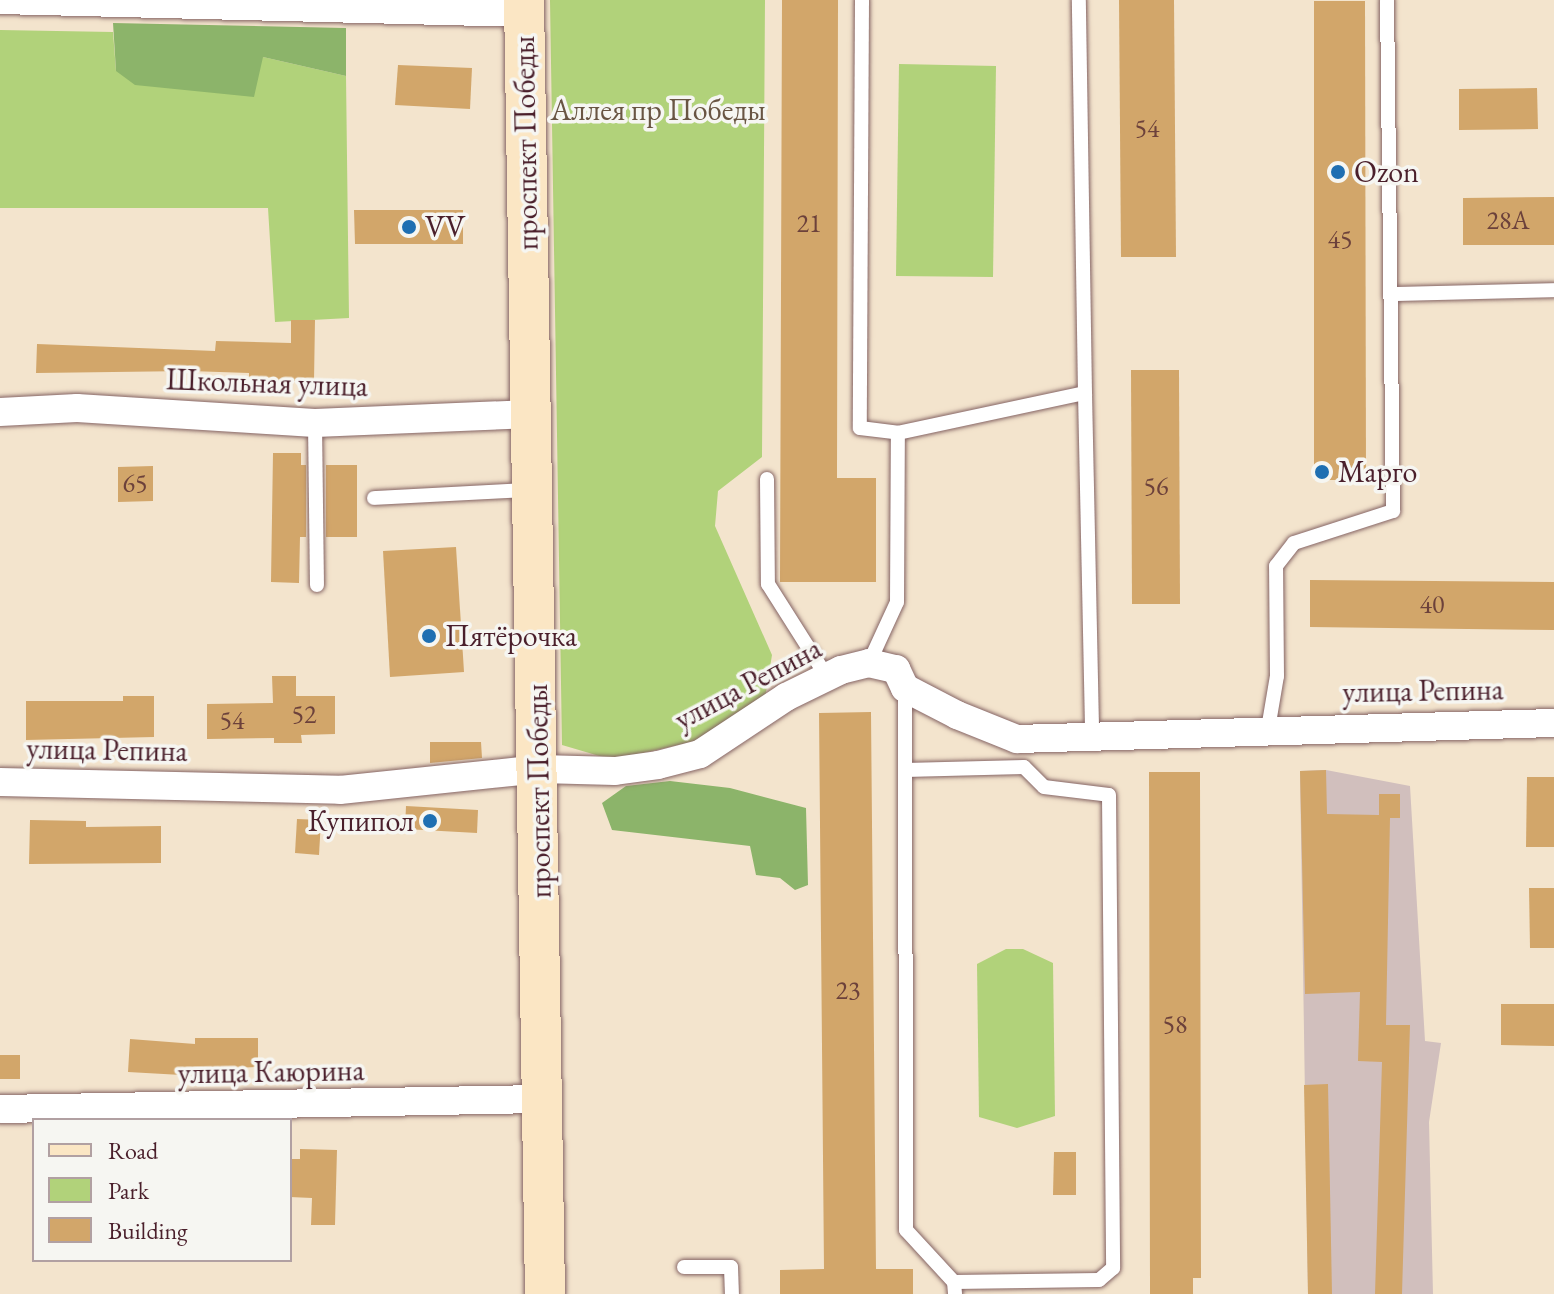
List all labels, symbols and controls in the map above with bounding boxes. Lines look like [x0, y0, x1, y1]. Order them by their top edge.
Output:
street label: проспект Победы [506, 36, 546, 250]
park label: Аллея пр Победы [551, 92, 765, 128]
house number: 54 [1135, 113, 1159, 145]
place label: Ozon [1354, 154, 1419, 190]
marker: Ozon [1329, 163, 1347, 181]
house number: 28А [1487, 205, 1529, 237]
house number: 21 [797, 208, 821, 240]
place label: VV [425, 209, 465, 245]
marker: VV [400, 218, 418, 236]
house number: 45 [1328, 224, 1352, 256]
street label: Школьная улица [165, 361, 369, 405]
place label: Марго [1338, 454, 1417, 490]
marker: Марго [1313, 463, 1331, 481]
house number: 65 [123, 468, 147, 500]
house number: 56 [1144, 471, 1168, 503]
house number: 40 [1420, 589, 1444, 621]
place label: Пятёрочка [445, 618, 577, 654]
marker: Пятёрочка [420, 627, 438, 645]
street label: улица Репина [668, 630, 828, 738]
street label: улица Репина [1342, 672, 1504, 710]
street label: проспект Победы [519, 684, 559, 898]
house number: 52 [292, 699, 316, 731]
house number: 54 [220, 705, 244, 737]
street label: улица Репина [26, 731, 188, 769]
place label: Купипол [308, 803, 414, 839]
marker: Купипол [421, 812, 439, 830]
house number: 23 [836, 975, 860, 1007]
house number: 58 [1163, 1009, 1187, 1041]
street label: улица Каюрина [177, 1052, 365, 1092]
legend [32, 1118, 292, 1262]
text: Road [108, 1135, 158, 1166]
text: Park [108, 1175, 149, 1206]
text: Building [108, 1215, 188, 1246]

